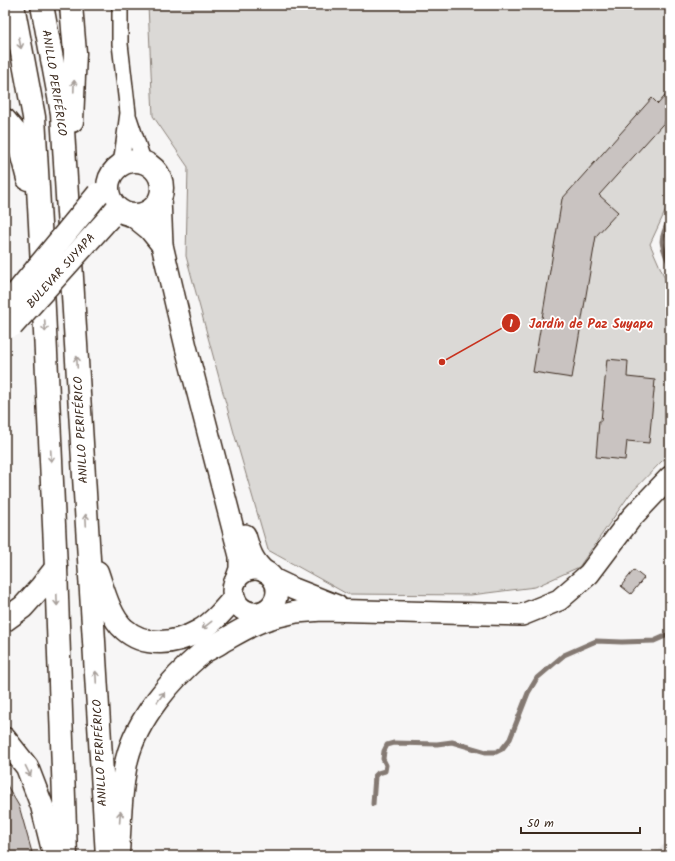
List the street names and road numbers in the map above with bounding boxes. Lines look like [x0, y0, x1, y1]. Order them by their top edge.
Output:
street label: ANILLO PERIFÉRICO [36, 29, 72, 138]
street label: BULEVAR SUYAPA [22, 229, 100, 313]
street label: ANILLO PERIFÉRICO [69, 375, 93, 484]
street label: ANILLO PERIFÉRICO [88, 698, 112, 807]

